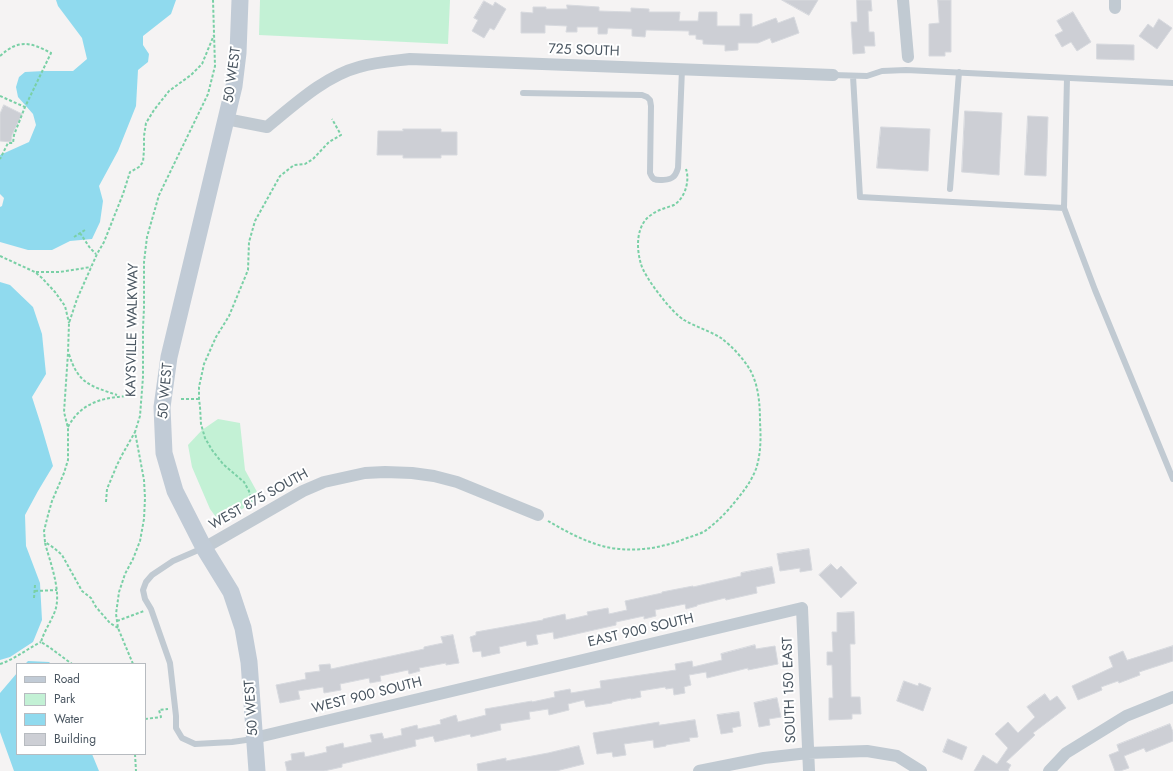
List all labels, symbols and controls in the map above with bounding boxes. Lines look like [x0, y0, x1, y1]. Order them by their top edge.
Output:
street label: 725 SOUTH [548, 41, 620, 61]
street label: 50 WEST [221, 46, 245, 104]
street label: KAYSVILLE WALKWAY [123, 263, 143, 397]
street label: 50 WEST [155, 362, 177, 420]
street label: WEST 875 SOUTH [206, 466, 312, 534]
street label: EAST 900 SOUTH [586, 611, 696, 651]
street label: SOUTH 150 EAST [780, 637, 800, 743]
legend [16, 663, 146, 755]
text: Road [54, 670, 80, 688]
street label: WEST 900 SOUTH [310, 674, 424, 718]
street label: 50 WEST [242, 679, 262, 737]
text: Park [54, 690, 75, 708]
text: Water [54, 710, 84, 728]
text: Building [54, 730, 96, 748]

